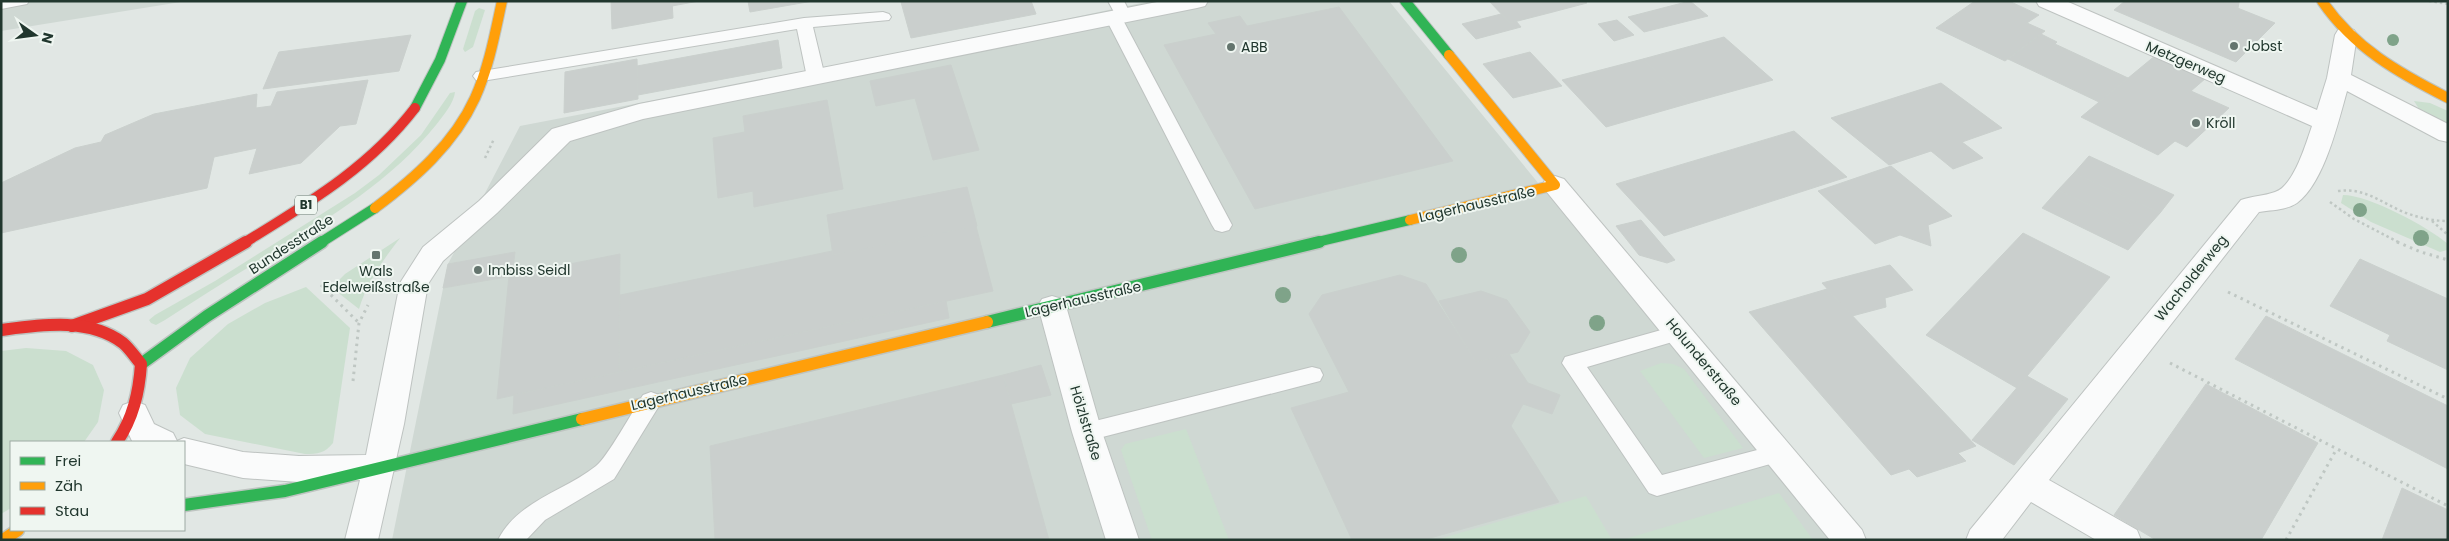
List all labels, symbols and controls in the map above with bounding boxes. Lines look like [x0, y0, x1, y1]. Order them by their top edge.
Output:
north arrow [10, 10, 60, 60]
text: N [37, 31, 59, 46]
street label: Metzgerweg [2143, 36, 2229, 88]
place label: Jobst [2244, 36, 2282, 56]
place label: ABB [1241, 37, 1268, 57]
marker: Jobst [2228, 40, 2240, 52]
marker: ABB [1225, 41, 1237, 53]
place label: Kröll [2206, 113, 2235, 133]
marker: Kröll [2190, 117, 2202, 129]
street label: Lagerhausstraße [1417, 181, 1537, 227]
road number: B1 [295, 196, 317, 214]
street label: Bundesstraße [245, 209, 337, 279]
street label: Wacholderweg [2150, 231, 2232, 325]
marker: Wals Edelweißstraße [370, 249, 382, 261]
place label: Imbiss Seidl [488, 260, 570, 280]
place label: Wals Edelweißstraße [322, 261, 430, 297]
marker: Imbiss Seidl [472, 264, 484, 276]
street label: Lagerhausstraße [1023, 276, 1143, 322]
street label: Holunderstraße [1661, 314, 1747, 410]
street label: Lagerhausstraße [629, 369, 749, 415]
street label: Hölzlstraße [1065, 383, 1107, 463]
legend [10, 441, 185, 531]
text: Frei [55, 450, 81, 471]
text: Zäh [55, 475, 83, 496]
text: Stau [55, 500, 89, 521]

